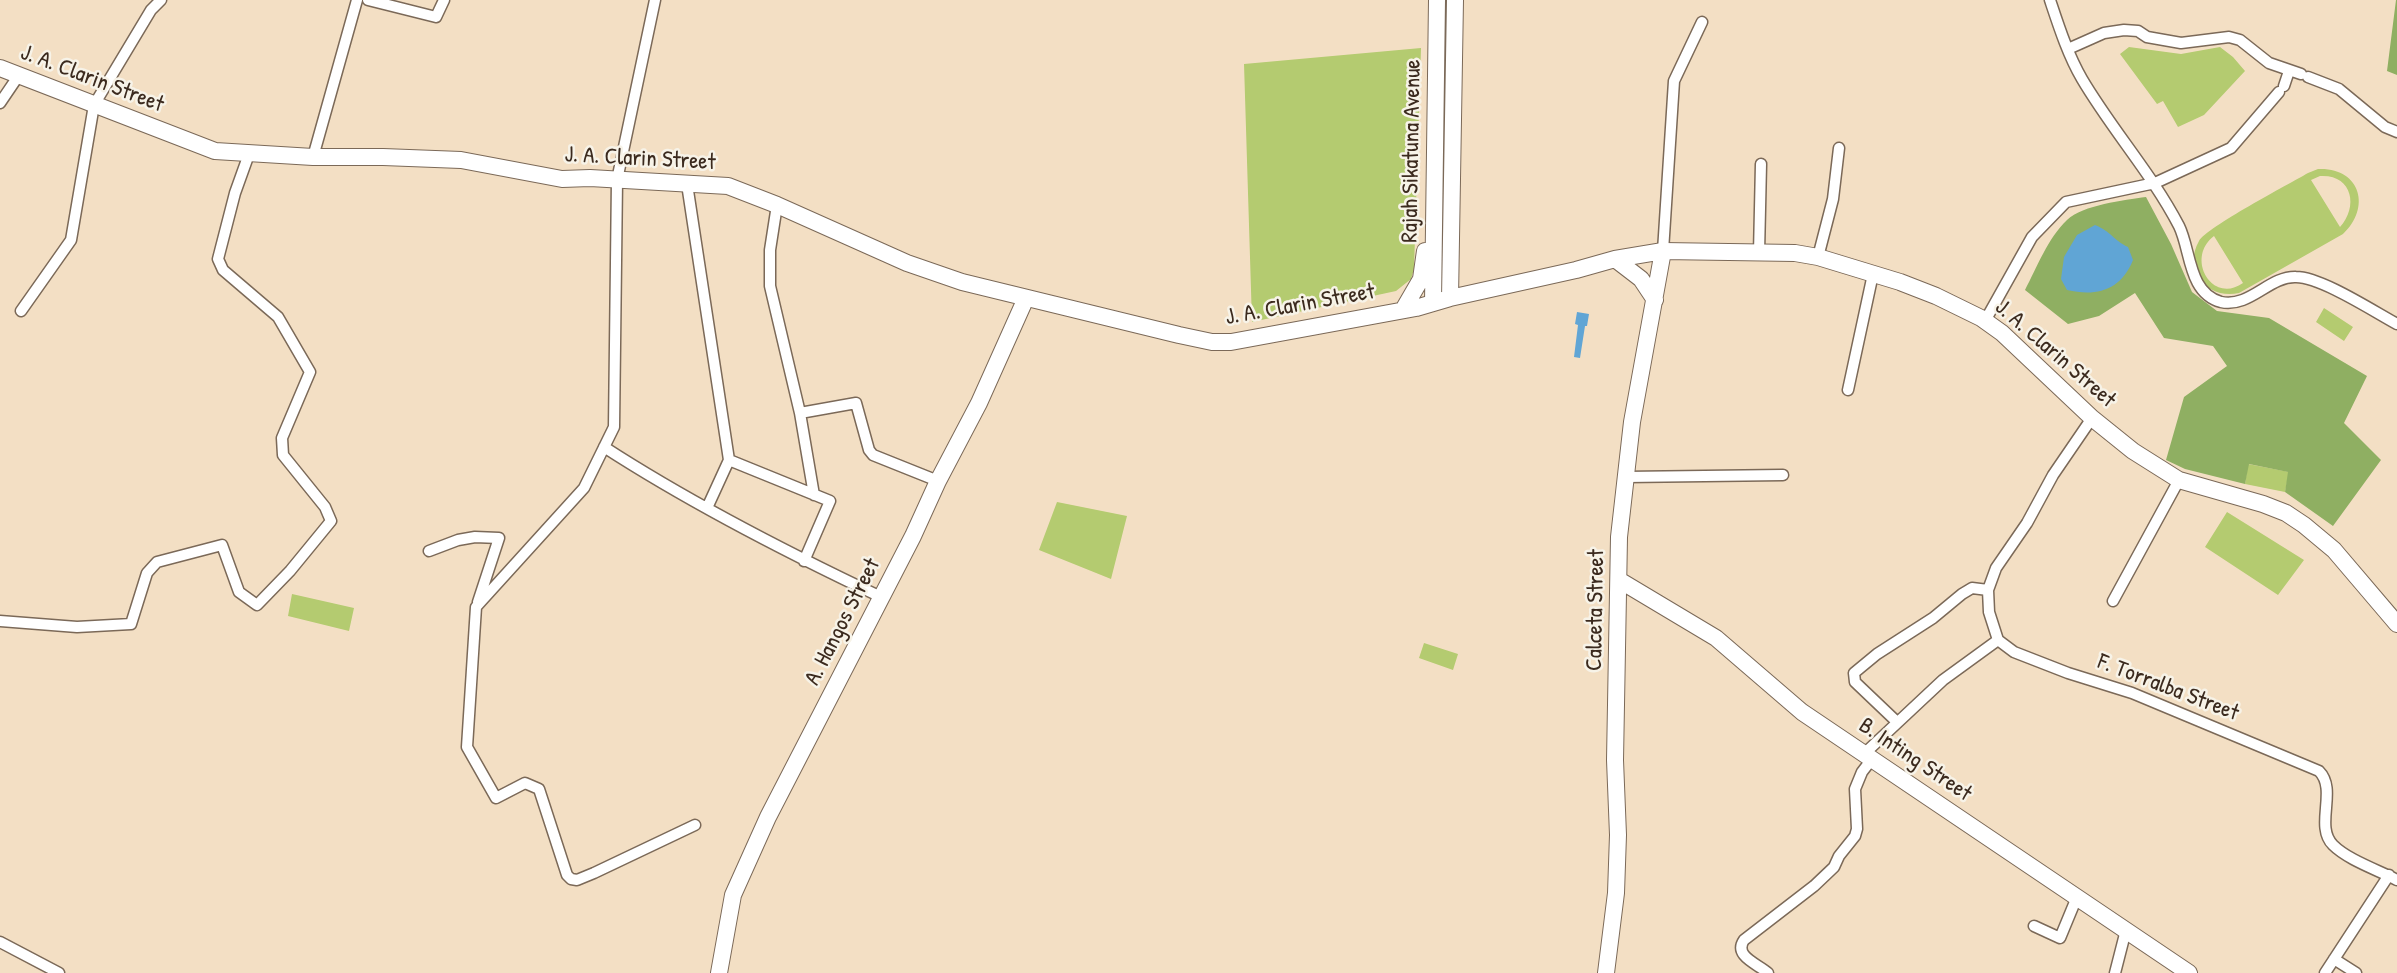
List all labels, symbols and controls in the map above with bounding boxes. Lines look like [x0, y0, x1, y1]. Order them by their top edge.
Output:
street label: J. A. Clarin Street [17, 39, 167, 119]
street label: Rajah Sikatuna Avenue [1397, 59, 1427, 243]
street label: J. A. Clarin Street [564, 141, 716, 177]
street label: J. A. Clarin Street [1223, 278, 1377, 332]
street label: J. A. Clarin Street [1989, 294, 2121, 414]
street label: Calceta Street [1581, 549, 1611, 671]
street label: A. Hangos Street [799, 554, 887, 690]
street label: F. Torralba Street [2093, 648, 2243, 728]
street label: B. Inting Street [1853, 712, 1977, 808]

